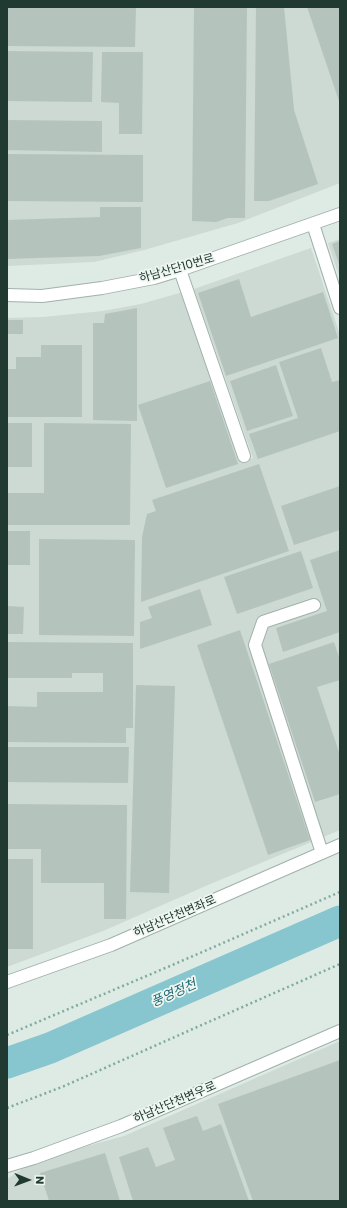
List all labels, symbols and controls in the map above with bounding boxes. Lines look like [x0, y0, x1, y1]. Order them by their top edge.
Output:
street label: 하남산단10번로 [138, 251, 216, 287]
street label: 하남산단천변좌로 [132, 893, 218, 941]
water label: 풍영정천 [149, 977, 199, 1011]
street label: 하남산단천변우로 [132, 1079, 218, 1127]
north arrow [8, 1160, 48, 1200]
text: N [32, 1176, 48, 1184]

